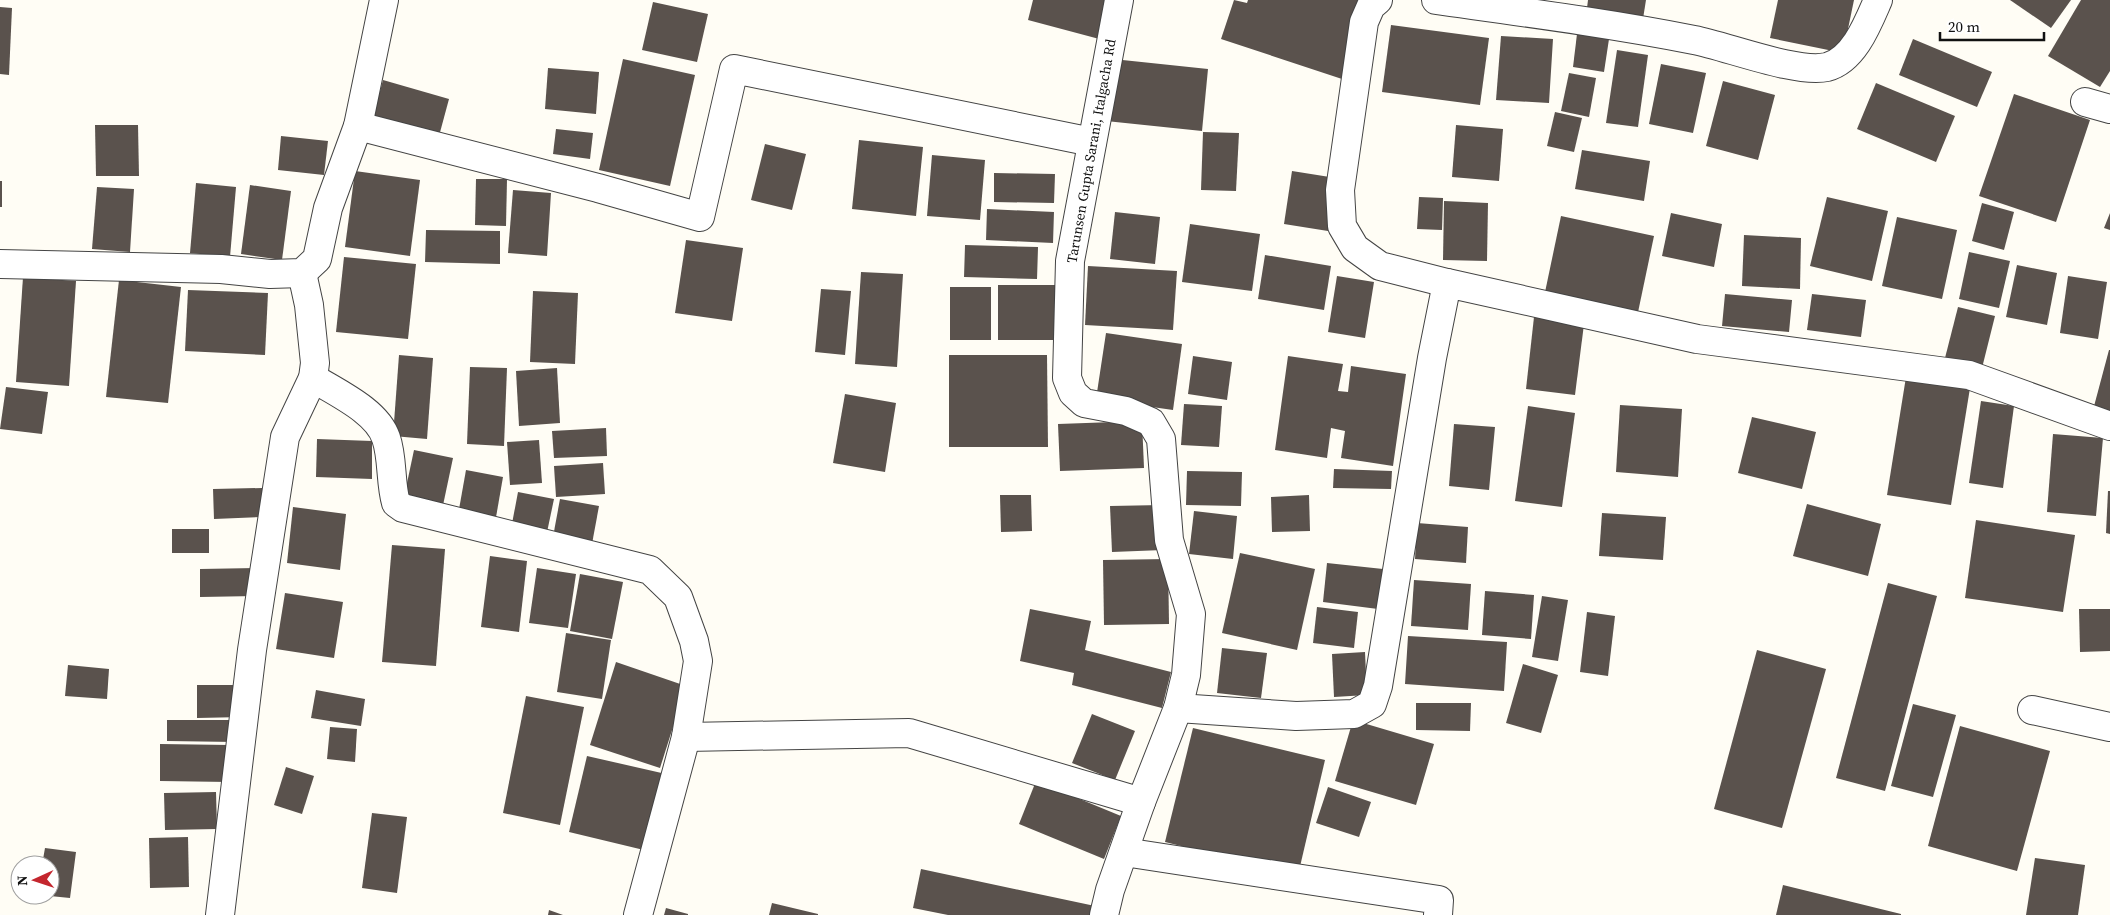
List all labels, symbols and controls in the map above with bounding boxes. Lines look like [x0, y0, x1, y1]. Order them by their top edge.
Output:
scale bar [1940, 10, 2044, 42]
text: 20 m [1948, 16, 1980, 37]
street label: Tarunsen Gupta Sarani, Italgacha Rd [1061, 37, 1121, 265]
north arrow [10, 855, 60, 905]
text: N [12, 875, 32, 886]

